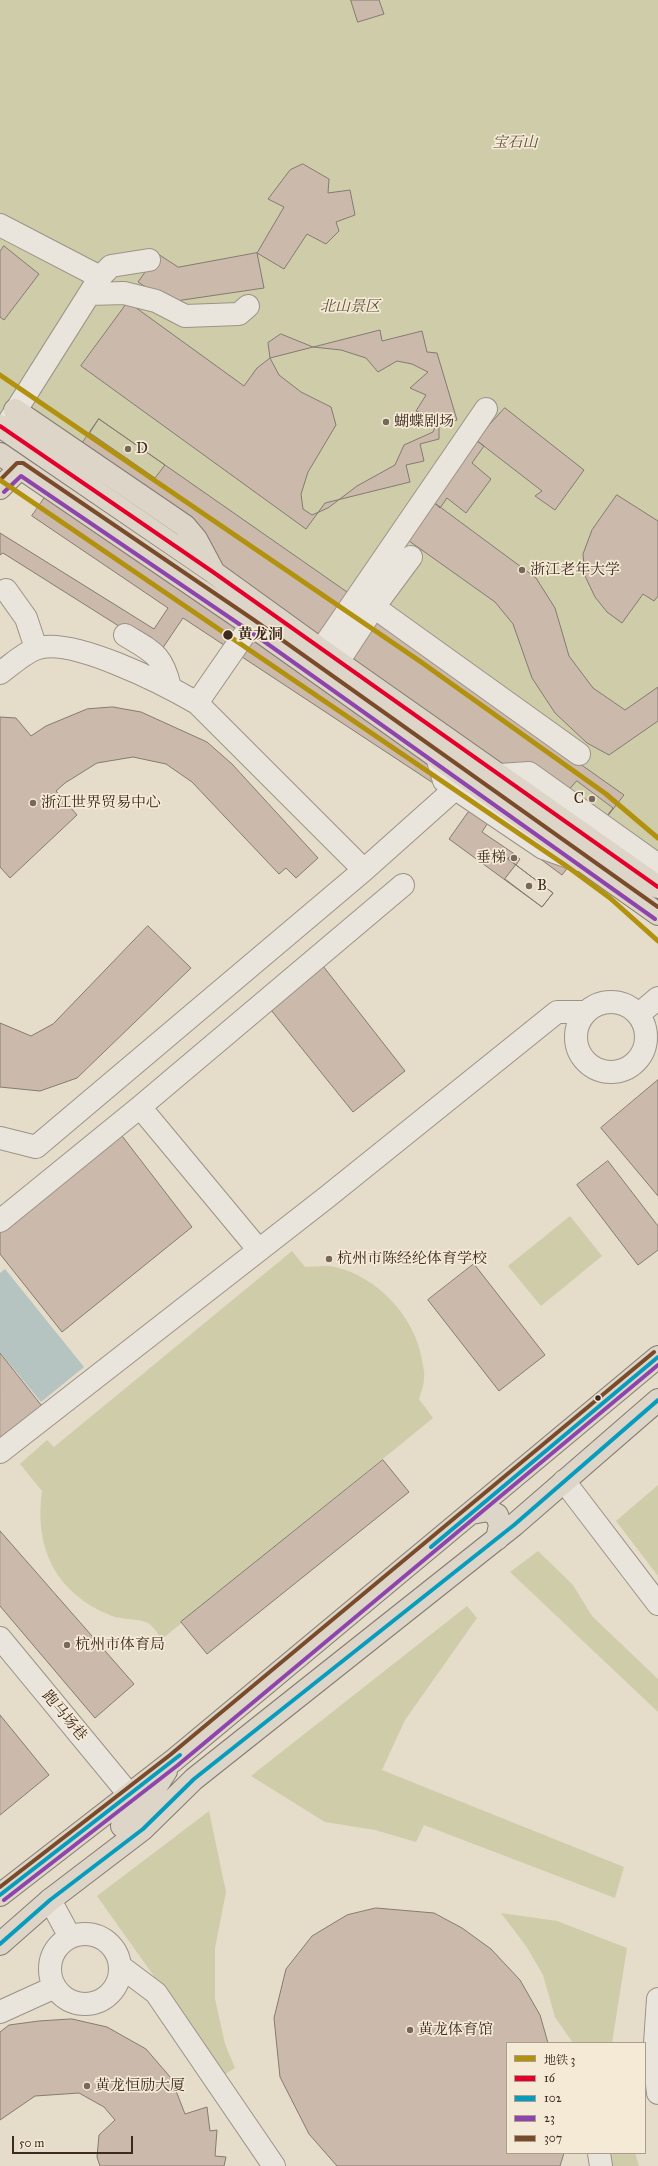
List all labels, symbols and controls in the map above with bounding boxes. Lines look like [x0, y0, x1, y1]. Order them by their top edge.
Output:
park label: 宝石山 [493, 134, 537, 152]
park label: 北山景区 [320, 298, 380, 316]
place label: 蝴蝶剧场 [394, 413, 454, 431]
marker: 蝴蝶剧场 [381, 417, 391, 427]
place label: D [136, 440, 148, 458]
marker: D [123, 444, 133, 454]
place label: 浙江老年大学 [530, 561, 620, 579]
marker: 浙江老年大学 [517, 565, 527, 575]
place label: 黄龙洞 [238, 626, 283, 644]
marker: 黄龙洞 [221, 628, 235, 642]
place label: C [574, 790, 584, 808]
place label: 浙江世界贸易中心 [41, 794, 161, 812]
marker: C [587, 794, 597, 804]
marker: 浙江世界贸易中心 [28, 798, 38, 808]
place label: 垂梯 [476, 849, 506, 867]
marker: 垂梯 [509, 853, 519, 863]
place label: B [537, 877, 547, 895]
marker: B [524, 881, 534, 891]
place label: 杭州市陈经纶体育学校 [337, 1250, 487, 1268]
marker: 杭州市陈经纶体育学校 [324, 1254, 334, 1264]
unlabelled marker [593, 1393, 603, 1403]
place label: 杭州市体育局 [75, 1636, 165, 1654]
marker: 杭州市体育局 [62, 1640, 72, 1650]
street label: 跑马场巷 [38, 1687, 90, 1745]
place label: 黄龙体育馆 [418, 2021, 493, 2039]
marker: 黄龙体育馆 [405, 2025, 415, 2035]
legend [506, 2042, 646, 2154]
text: 地铁 3 [544, 2053, 575, 2067]
text: 16 [544, 2071, 555, 2085]
place label: 黄龙恒励大厦 [95, 2077, 185, 2095]
marker: 黄龙恒励大厦 [82, 2081, 92, 2091]
text: 102 [544, 2091, 562, 2105]
text: 23 [544, 2111, 555, 2125]
scale bar [14, 2128, 135, 2154]
text: 307 [544, 2131, 562, 2145]
text: 50 m [19, 2136, 44, 2150]

